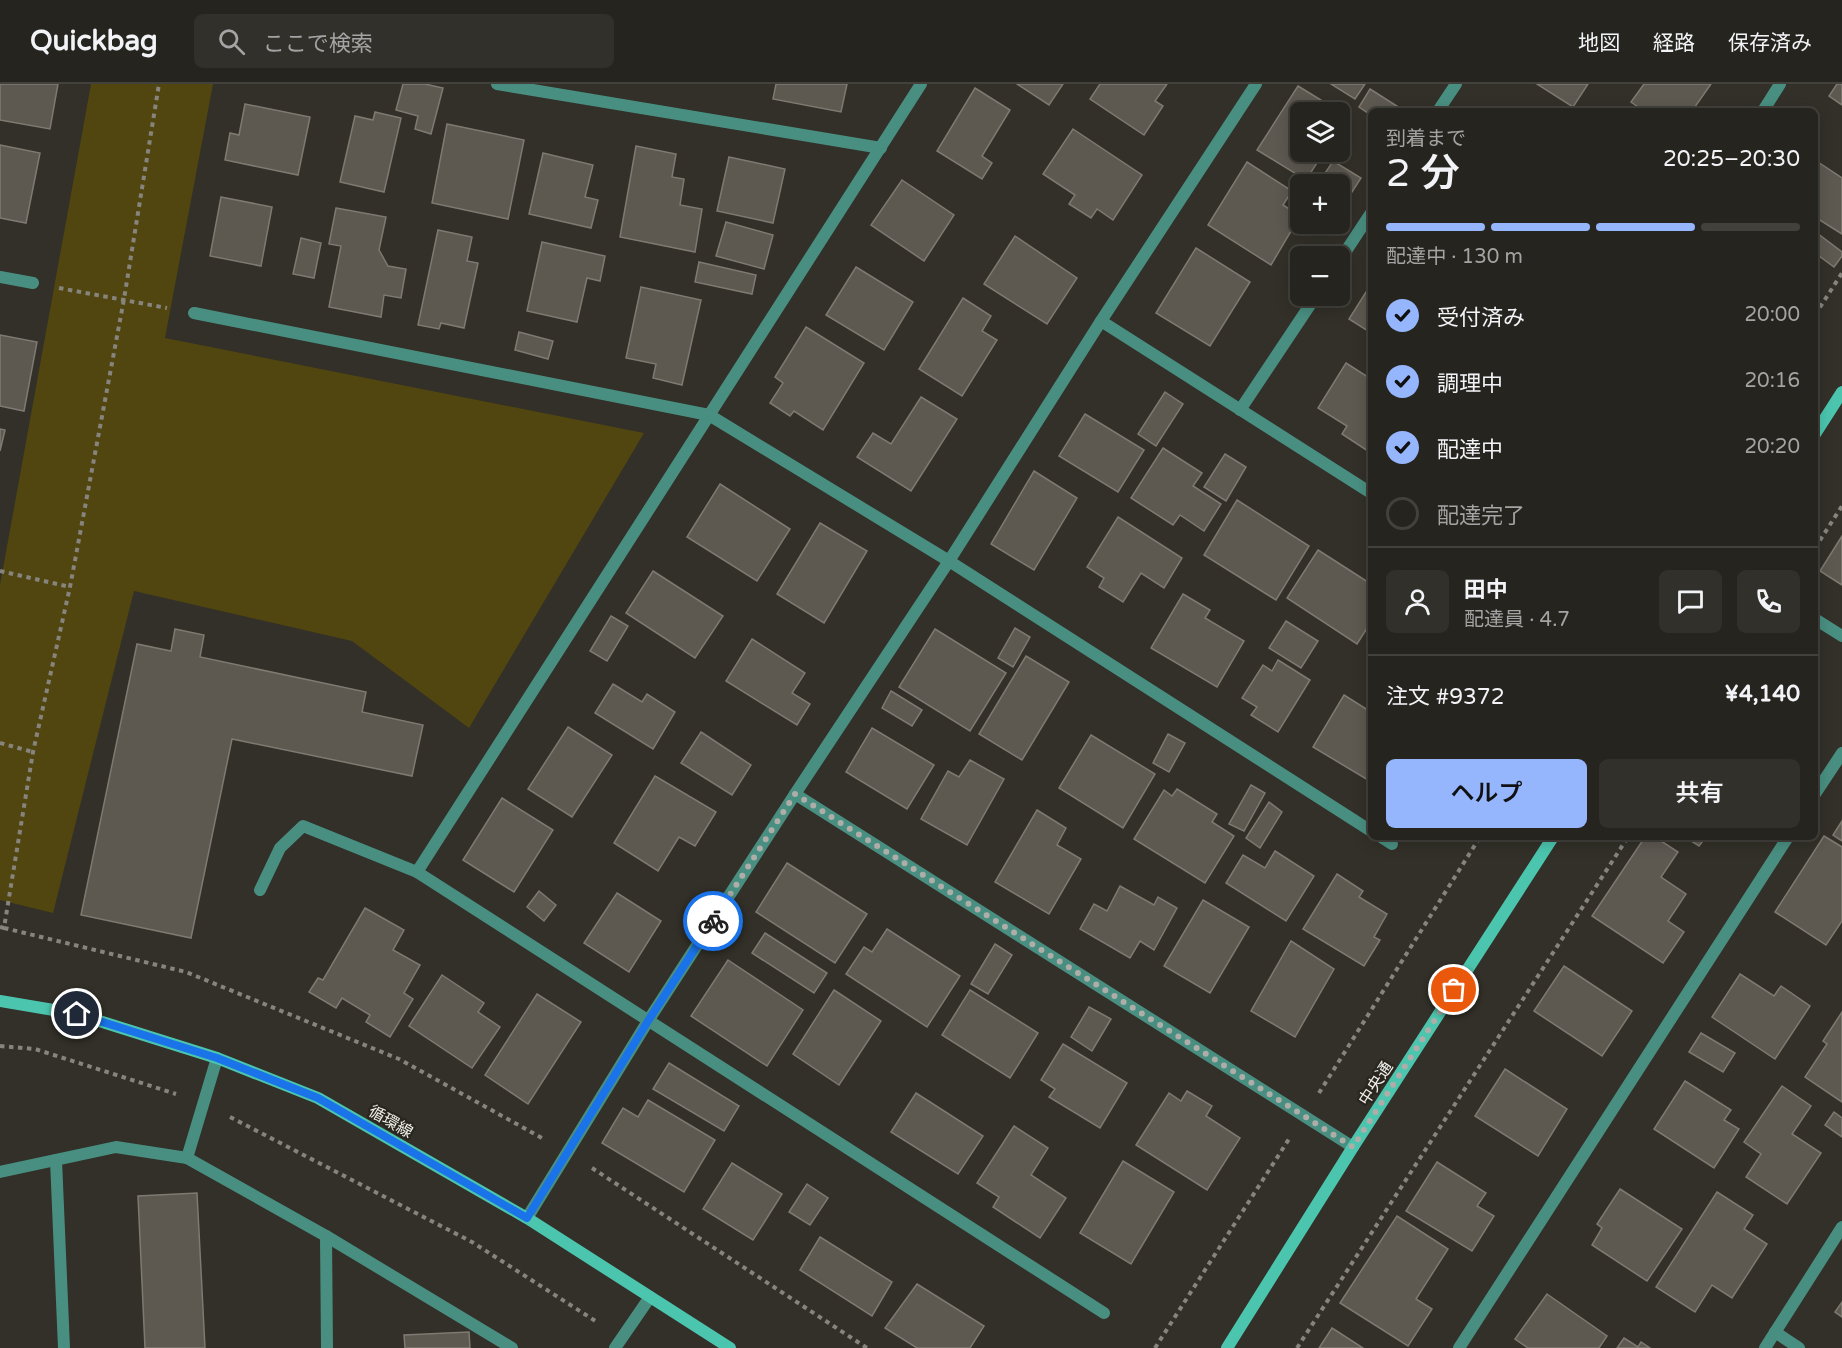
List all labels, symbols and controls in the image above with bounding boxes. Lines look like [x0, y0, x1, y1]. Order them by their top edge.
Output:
search box [194, 14, 614, 68]
text: Quickbag [30, 24, 158, 58]
icon: search [215, 25, 248, 58]
text: ここで検索 [263, 31, 373, 57]
text: 地図 [1578, 31, 1620, 56]
text: 経路 [1653, 31, 1695, 56]
text: 保存済み [1728, 31, 1812, 56]
map controls [1290, 102, 1350, 306]
button: layers [1290, 102, 1350, 162]
text: 到着まで [1386, 127, 1466, 151]
text: 20:25–20:30 [1663, 146, 1800, 172]
text: 2 分 [1386, 150, 1460, 197]
button: + [1290, 174, 1350, 234]
text: 配達中 · 130 m [1386, 245, 1523, 269]
button: − [1290, 246, 1350, 306]
icon: check [1386, 299, 1419, 332]
text: 20:00 [1745, 303, 1800, 327]
text: 受付済み [1437, 305, 1525, 331]
icon: check [1386, 365, 1419, 398]
text: 20:16 [1745, 369, 1800, 393]
text: 調理中 [1437, 371, 1503, 397]
icon: check [1386, 431, 1419, 464]
text: 20:20 [1745, 435, 1800, 459]
text: 配達中 [1437, 437, 1503, 463]
text: 配達完了 [1437, 503, 1525, 529]
button: person [1386, 570, 1449, 633]
button: chat [1659, 570, 1722, 633]
button: phone [1737, 570, 1800, 633]
text: 田中 [1464, 577, 1508, 603]
text: 配達員 · 4.7 [1464, 608, 1570, 632]
text: ¥4,140 [1725, 681, 1800, 707]
text: 注文 #9372 [1386, 684, 1504, 710]
button: ヘルプ [1386, 759, 1587, 828]
button: 共有 [1599, 759, 1800, 828]
courier [683, 891, 743, 951]
icon: bike [697, 905, 730, 938]
pin [1428, 964, 1479, 1015]
icon: bag [1437, 973, 1470, 1006]
pin [51, 988, 102, 1039]
icon: home [60, 997, 93, 1030]
street label: 中央通 [1354, 1058, 1397, 1109]
street label: 循環線 [365, 1101, 416, 1143]

